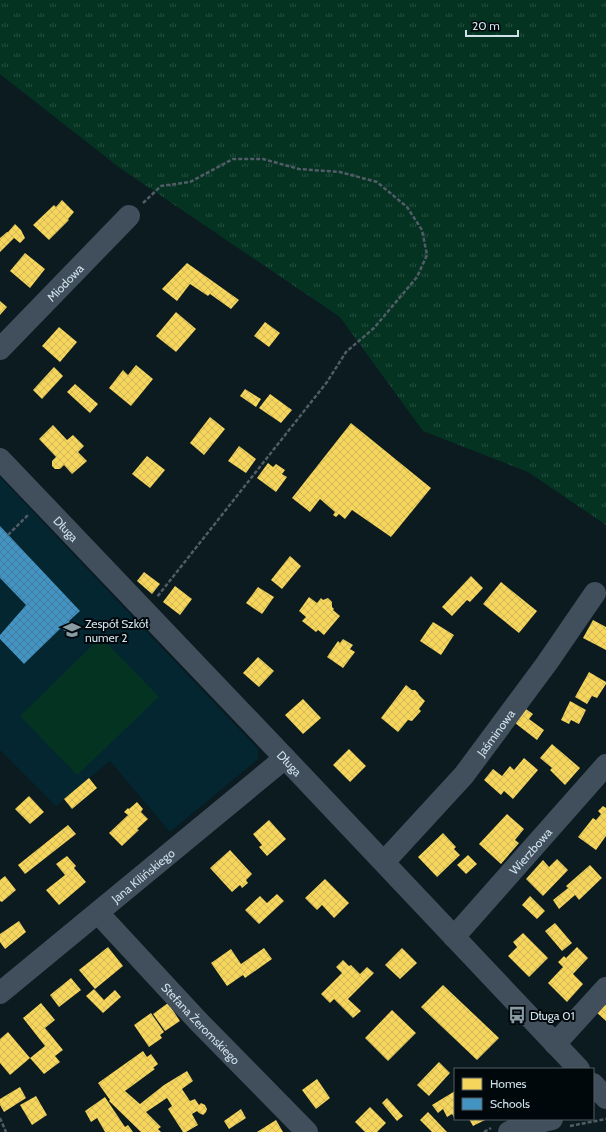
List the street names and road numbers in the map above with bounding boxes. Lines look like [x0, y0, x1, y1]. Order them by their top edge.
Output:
street label: Miodowa [43, 260, 86, 304]
street label: Długa [51, 513, 82, 545]
street label: Jaśminowa [473, 706, 518, 760]
street label: Długa [274, 747, 306, 779]
street label: Wierzbowa [506, 824, 555, 877]
street label: Jana Kilińskiego [107, 845, 178, 906]
street label: Stefana Żeromskiego [159, 979, 244, 1067]

